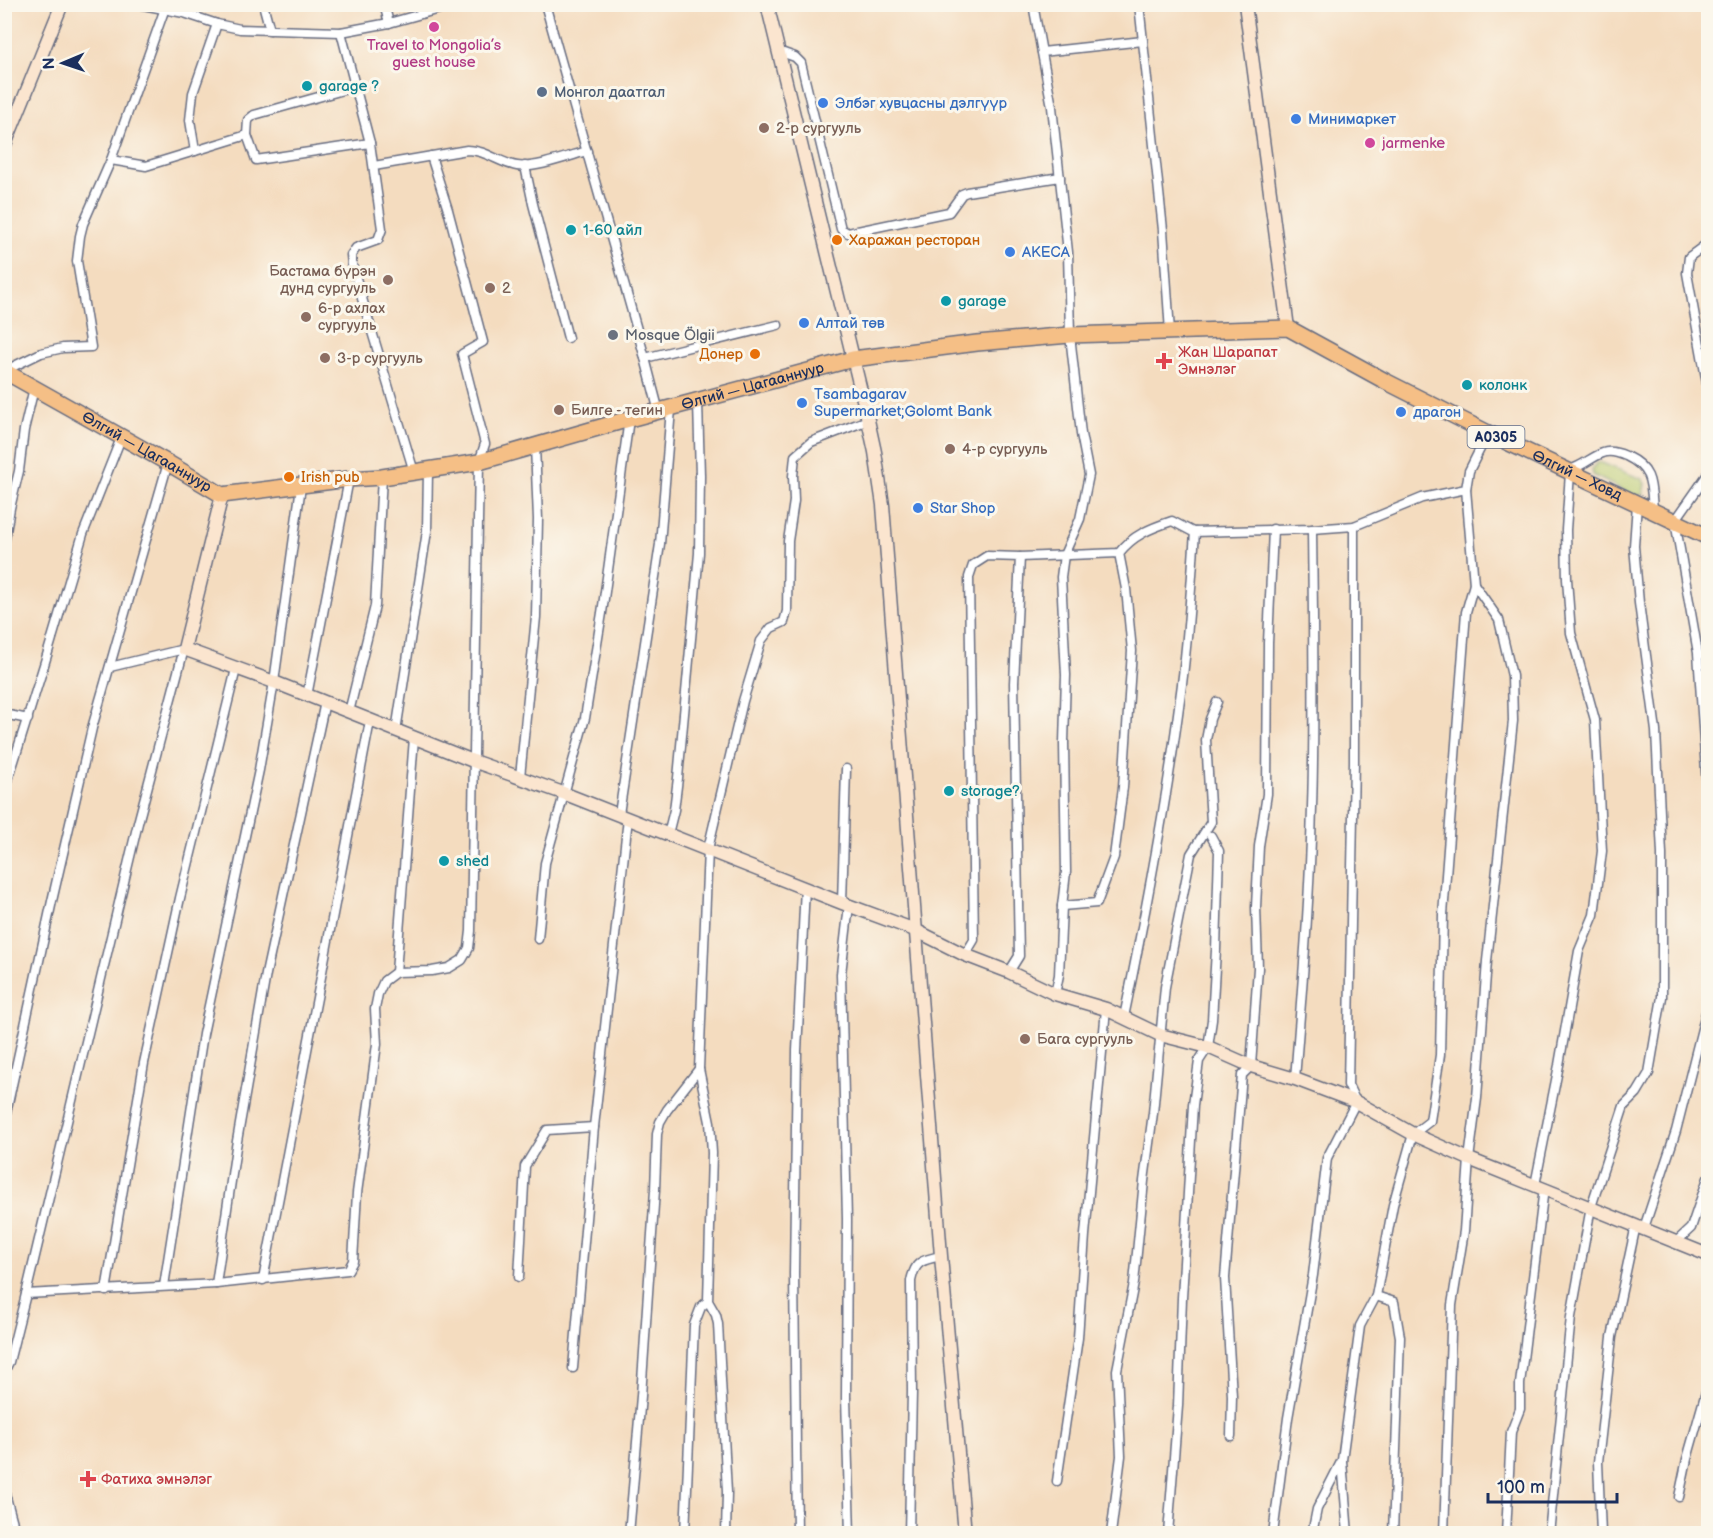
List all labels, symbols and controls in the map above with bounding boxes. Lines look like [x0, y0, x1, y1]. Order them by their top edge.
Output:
marker: Travel to Mongolia’s guest house [427, 20, 441, 34]
north arrow [33, 33, 93, 93]
place label: Travel to Mongolia’s guest house [367, 36, 502, 72]
text: N [40, 57, 59, 70]
place label: garage ? [319, 77, 379, 96]
marker: garage ? [300, 79, 314, 93]
place label: Монгол даатгал [554, 83, 665, 102]
marker: Монгол даатгал [535, 85, 549, 99]
place label: Элбэг хувцасны дэлгүүр [835, 94, 1007, 113]
marker: Элбэг хувцасны дэлгүүр [816, 96, 830, 110]
place label: Минимаркет [1308, 110, 1396, 129]
marker: Минимаркет [1289, 112, 1303, 126]
place label: 2-р сургууль [776, 119, 862, 138]
marker: 2-р сургууль [757, 121, 771, 135]
place label: jarmenke [1381, 134, 1445, 153]
marker: jarmenke [1363, 136, 1377, 150]
place label: 1-60 айл [583, 221, 642, 240]
marker: 1-60 айл [564, 223, 578, 237]
place label: Харажан ресторан [849, 231, 980, 250]
marker: Харажан ресторан [830, 233, 844, 247]
place label: АКЕСА [1021, 243, 1071, 262]
marker: АКЕСА [1003, 245, 1017, 259]
place label: Бастама бүрэн дунд сургууль [269, 262, 377, 298]
marker: Бастама бүрэн дунд сургууль [381, 273, 395, 287]
place label: 2 [502, 279, 511, 298]
marker: 2 [483, 281, 497, 295]
place label: garage [958, 292, 1006, 311]
marker: garage [939, 294, 953, 308]
place label: 6-р ахлах сургууль [318, 299, 385, 335]
marker: 6-р ахлах сургууль [299, 310, 313, 324]
place label: Алтай төв [815, 314, 885, 333]
marker: Алтай төв [797, 316, 811, 330]
place label: Mosque Ölgii [625, 326, 715, 345]
marker: Mosque Ölgii [606, 328, 620, 342]
place label: Жан Шарапат Эмнэлэг [1178, 343, 1278, 379]
place label: Донер [699, 345, 744, 364]
marker: Донер [748, 347, 762, 361]
place label: 3-р сургууль [337, 349, 423, 368]
marker: 3-р сургууль [318, 351, 332, 365]
marker: Жан Шарапат Эмнэлэг [1155, 352, 1173, 370]
street label: Өлгий — Цагааннуур [679, 358, 826, 414]
place label: колонк [1479, 376, 1527, 395]
marker: колонк [1460, 378, 1474, 392]
place label: Tsambagarav Supermarket;Golomt Bank [814, 385, 992, 421]
marker: Tsambagarav Supermarket;Golomt Bank [795, 396, 809, 410]
place label: Билге - тегин [571, 401, 663, 420]
marker: Билге - тегин [552, 403, 566, 417]
place label: драгон [1413, 403, 1461, 422]
marker: драгон [1394, 405, 1408, 419]
street label: Өлгий — Цагааннуур [78, 407, 216, 497]
road number: A0305 [1468, 426, 1524, 448]
place label: 4-р сургууль [962, 440, 1048, 459]
marker: 4-р сургууль [943, 442, 957, 456]
street label: Өлгий — Ховд [1529, 446, 1625, 505]
place label: Irish pub [301, 468, 360, 487]
marker: Irish pub [282, 470, 296, 484]
place label: Star Shop [930, 499, 996, 518]
marker: Star Shop [911, 501, 925, 515]
place label: storage? [961, 782, 1020, 801]
marker: storage? [942, 784, 956, 798]
place label: shed [456, 852, 489, 871]
marker: shed [437, 854, 451, 868]
place label: Бага сургууль [1037, 1030, 1134, 1049]
marker: Бага сургууль [1018, 1032, 1032, 1046]
scale bar [1488, 1466, 1617, 1504]
marker: Фатиха эмнэлэг [79, 1470, 97, 1488]
place label: Фатиха эмнэлэг [101, 1470, 212, 1489]
text: 100 m [1497, 1477, 1545, 1498]

